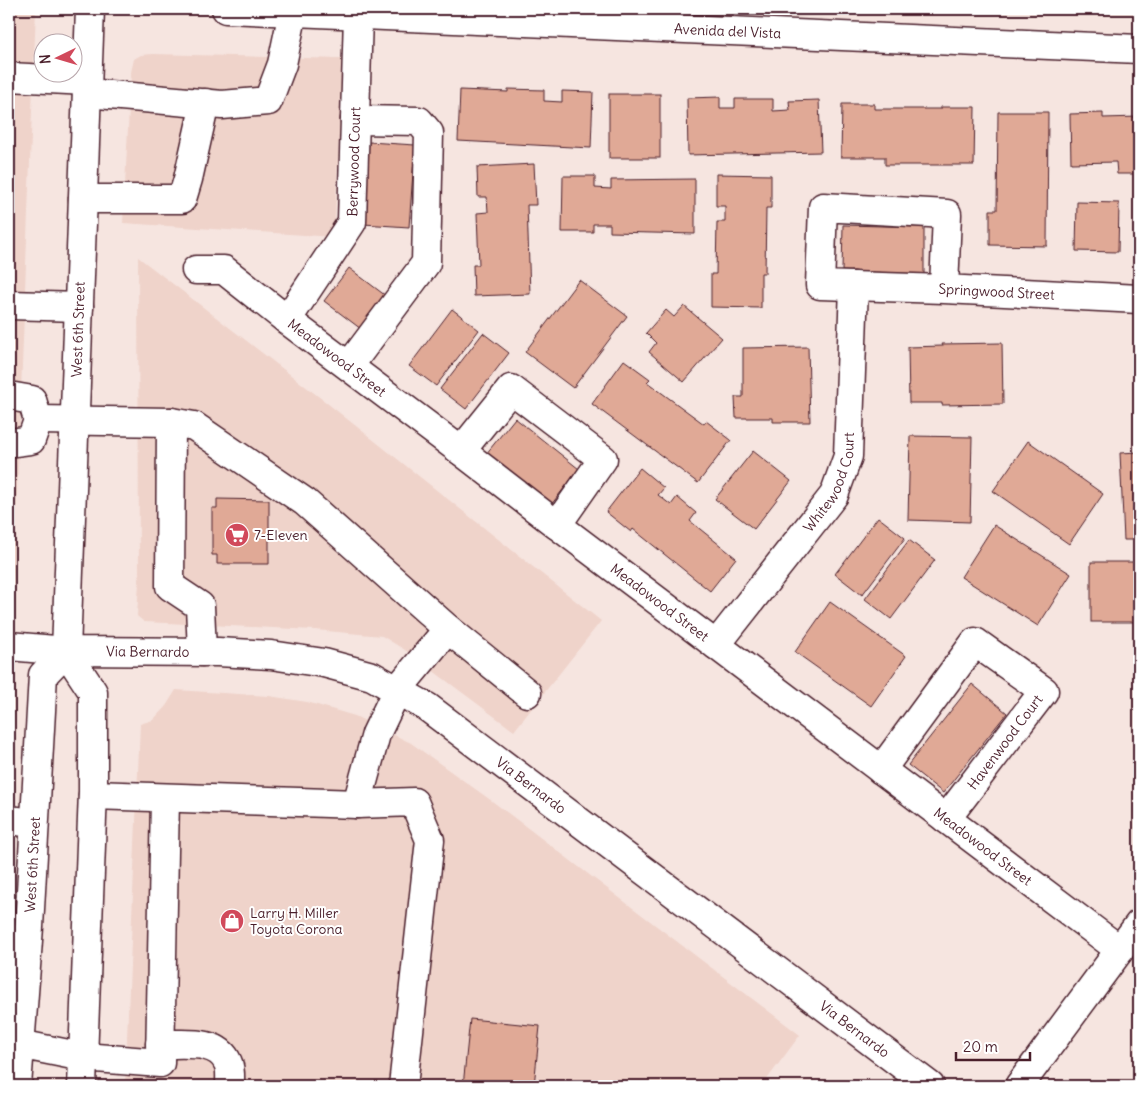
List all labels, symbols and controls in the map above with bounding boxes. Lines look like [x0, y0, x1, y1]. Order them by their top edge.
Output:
street label: Avenida del Vista [674, 20, 781, 42]
north arrow [32, 32, 82, 82]
text: N [36, 54, 54, 65]
street label: Berrywood Court [343, 106, 364, 217]
street label: Springwood Street [938, 280, 1055, 304]
street label: West 6th Street [67, 281, 89, 378]
street label: Meadowood Street [284, 315, 390, 401]
street label: Whitewood Court [799, 432, 858, 536]
supermarket icon: 7-Eleven [224, 522, 250, 548]
place label: 7-Eleven [254, 526, 308, 544]
street label: Meadowood Street [607, 560, 713, 646]
street label: Via Bernardo [106, 642, 190, 661]
street label: Havenwood Court [963, 691, 1047, 793]
street label: Via Bernardo [492, 753, 570, 818]
street label: Meadowood Street [930, 804, 1036, 890]
street label: West 6th Street [21, 816, 44, 913]
place label: Larry H. Miller Toyota Corona [250, 904, 343, 938]
shop icon: Larry H. Miller Toyota Corona [219, 908, 245, 934]
street label: Via Bernardo [816, 997, 893, 1061]
scale bar [956, 1030, 1029, 1062]
text: 20 m [963, 1037, 998, 1056]

